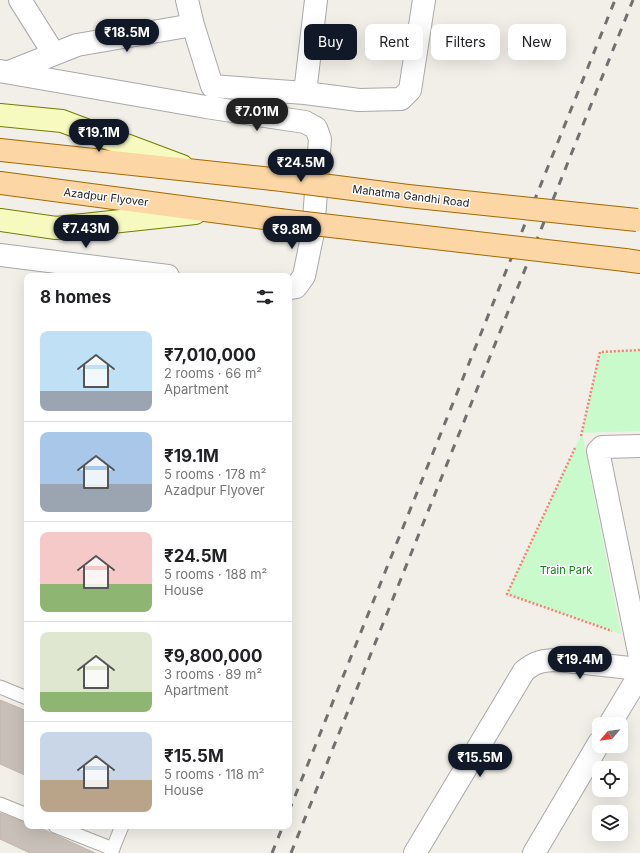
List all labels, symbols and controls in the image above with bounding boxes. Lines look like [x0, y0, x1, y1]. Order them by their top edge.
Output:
pin: ₹18.5M [94, 19, 160, 53]
text: ₹18.5M [104, 24, 150, 40]
chip: Buy [304, 24, 357, 60]
chip: Rent [365, 24, 423, 60]
chip: Filters [431, 24, 500, 60]
chip: New [508, 24, 566, 60]
pin: ₹7.01M [224, 98, 290, 132]
text: ₹7.01M [235, 103, 279, 119]
pin: ₹19.1M [66, 119, 132, 153]
text: ₹19.1M [78, 124, 120, 140]
pin: ₹24.5M [268, 149, 334, 183]
text: ₹24.5M [277, 154, 325, 170]
street label: Mahatma Gandhi Road [352, 182, 470, 210]
street label: Azadpur Flyover [63, 185, 149, 209]
pin: ₹7.43M [53, 215, 119, 249]
pin: ₹9.8M [264, 216, 320, 250]
text: ₹7.43M [63, 220, 110, 236]
text: ₹9.8M [272, 221, 312, 237]
icon: filters [254, 286, 276, 308]
text: 8 homes [40, 287, 111, 307]
text: ₹7,010,000 [164, 345, 256, 365]
icon: home [72, 347, 120, 395]
text: 2 rooms · 66 m² [164, 365, 262, 381]
text: Apartment [164, 381, 229, 397]
text: ₹19.1M [164, 446, 219, 466]
icon: home [72, 448, 120, 496]
text: 5 rooms · 178 m² [164, 466, 266, 482]
text: Azadpur Flyover [164, 482, 265, 498]
text: ₹24.5M [164, 546, 227, 566]
icon: home [72, 548, 120, 596]
park label: Train Park [540, 563, 592, 577]
text: 5 rooms · 188 m² [164, 566, 267, 582]
text: House [164, 582, 204, 598]
text: ₹9,800,000 [164, 646, 263, 666]
pin: ₹19.4M [547, 646, 613, 680]
icon: home [72, 648, 120, 696]
text: ₹19.4M [557, 651, 603, 667]
text: 3 rooms · 89 m² [164, 666, 262, 682]
text: Apartment [164, 682, 229, 698]
north arrow [592, 717, 628, 753]
map controls [592, 717, 628, 841]
pin: ₹15.5M [447, 744, 513, 778]
text: ₹15.5M [164, 746, 224, 766]
icon: home [72, 748, 120, 796]
text: ₹15.5M [457, 749, 503, 765]
button: locate [592, 761, 628, 797]
text: 5 rooms · 118 m² [164, 766, 265, 782]
text: House [164, 782, 204, 798]
button: layers [592, 805, 628, 841]

